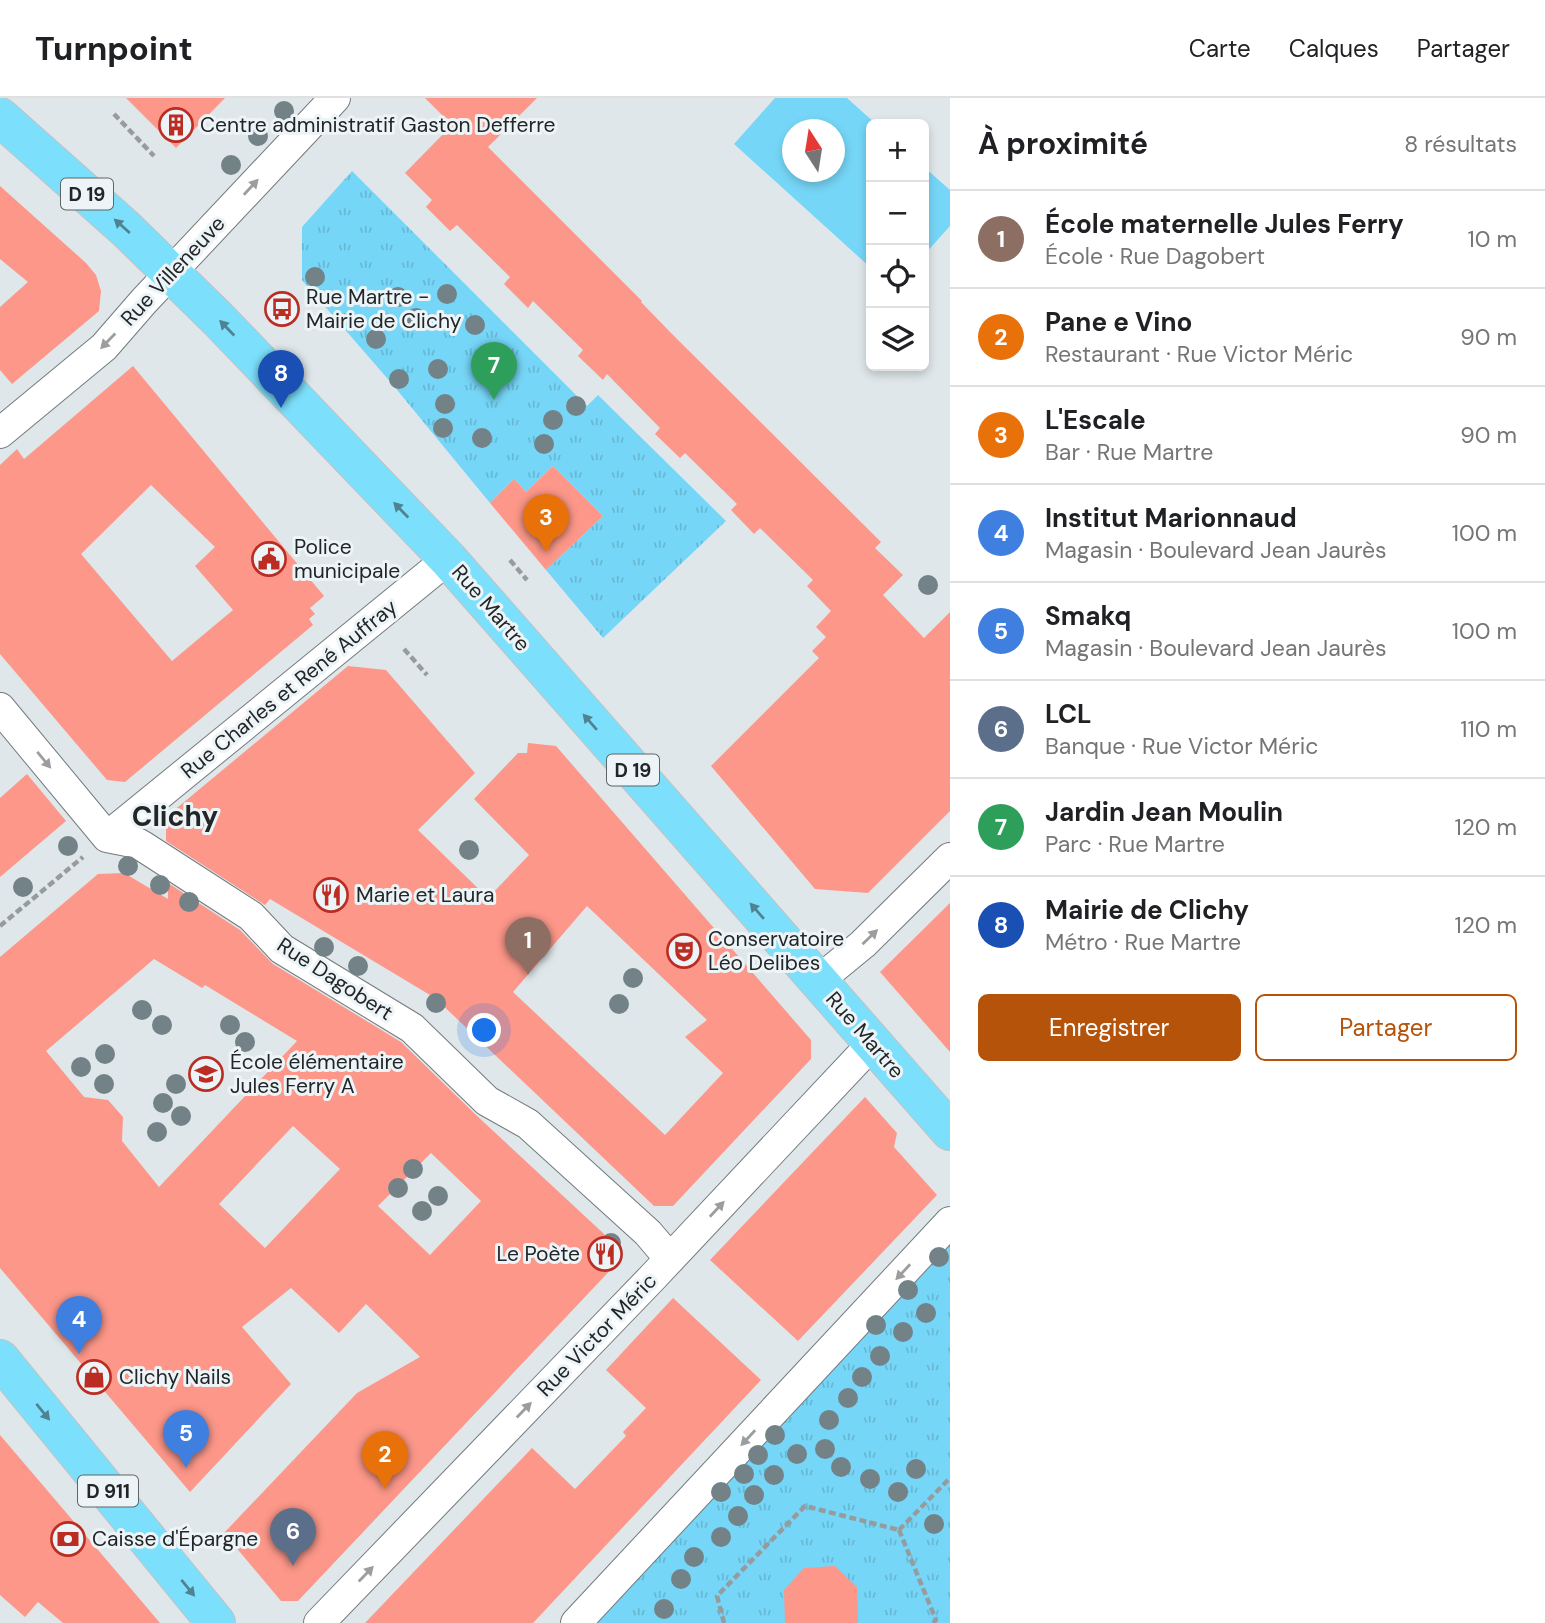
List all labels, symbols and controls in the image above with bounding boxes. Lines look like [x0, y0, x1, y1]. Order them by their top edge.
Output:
text: Turnpoint [35, 27, 193, 70]
text: Carte [1189, 33, 1251, 64]
text: Calques [1289, 33, 1379, 64]
text: Partager [1417, 33, 1510, 64]
building icon: Centre administratif Gaston Defferre [157, 106, 195, 144]
place label: Centre administratif Gaston Defferre [200, 111, 556, 139]
north arrow [782, 119, 845, 182]
map controls [866, 119, 929, 371]
button: + [866, 119, 929, 182]
text: À proximité [978, 124, 1148, 163]
text: 8 résultats [1404, 129, 1517, 159]
road number: D 19 [61, 178, 113, 209]
one-way arrow [243, 179, 259, 196]
button: − [866, 182, 929, 245]
text: École maternelle Jules Ferry [1045, 207, 1404, 241]
street label: Rue Villeneuve [115, 210, 231, 332]
one-way arrow [113, 218, 131, 234]
text: 1 [997, 224, 1005, 254]
text: 10 m [1467, 224, 1517, 254]
text: École · Rue Dagobert [1045, 241, 1265, 271]
button: locate [866, 245, 929, 308]
place label: Rue Martre - Mairie de Clichy [306, 283, 462, 335]
bus stop icon: Rue Martre - Mairie de Clichy [263, 290, 301, 328]
text: Pane e Vino [1045, 305, 1192, 339]
button: layers [866, 308, 929, 371]
one-way arrow [219, 320, 235, 337]
text: 2 [994, 322, 1008, 352]
text: 90 m [1460, 322, 1517, 352]
one-way arrow [101, 332, 117, 349]
text: Restaurant · Rue Victor Méric [1045, 339, 1353, 369]
pin: 7 [471, 342, 517, 400]
pin: 8 [258, 350, 304, 408]
text: L'Escale [1045, 403, 1146, 437]
text: 3 [994, 420, 1008, 450]
text: 90 m [1460, 420, 1517, 450]
text: Bar · Rue Martre [1045, 437, 1213, 467]
pin: 3 [523, 494, 569, 552]
one-way arrow [393, 501, 409, 519]
text: Institut Marionnaud [1045, 501, 1297, 535]
text: 4 [994, 518, 1008, 548]
text: 100 m [1452, 518, 1517, 548]
place label: Police municipale [294, 533, 400, 585]
text: Magasin · Boulevard Jean Jaurès [1045, 535, 1387, 565]
public building icon: Police municipale [250, 540, 288, 578]
street label: Rue Martre [446, 559, 537, 657]
street label: Rue Charles et René Auffray [175, 593, 403, 785]
text: Smakq [1045, 599, 1131, 633]
text: 5 [994, 616, 1008, 646]
text: 100 m [1452, 616, 1517, 646]
text: Magasin · Boulevard Jean Jaurès [1045, 633, 1387, 663]
text: LCL [1045, 697, 1092, 731]
one-way arrow [583, 714, 599, 731]
text: 6 [994, 714, 1008, 744]
text: 110 m [1460, 714, 1517, 744]
text: Banque · Rue Victor Méric [1045, 731, 1318, 761]
one-way arrow [36, 751, 51, 769]
road number: D 19 [607, 754, 659, 786]
text: Jardin Jean Moulin [1045, 795, 1283, 829]
district label: Clichy [132, 798, 218, 835]
text: 7 [995, 812, 1007, 842]
text: 120 m [1454, 812, 1517, 842]
text: Parc · Rue Martre [1045, 829, 1225, 859]
restaurant icon: Marie et Laura [312, 876, 350, 914]
place label: Marie et Laura [356, 881, 495, 909]
text: Mairie de Clichy [1045, 893, 1249, 927]
one-way arrow [749, 902, 765, 920]
text: 8 [994, 910, 1008, 940]
text: 120 m [1454, 910, 1517, 940]
pin: 1 [505, 917, 551, 975]
place label: Conservatoire Léo Delibes [708, 925, 844, 977]
text: Métro · Rue Martre [1045, 927, 1241, 957]
one-way arrow [861, 929, 878, 945]
street label: Rue Dagobert [272, 931, 398, 1027]
theatre icon: Conservatoire Léo Delibes [665, 932, 703, 970]
street label: Rue Martre [820, 986, 911, 1084]
button: Enregistrer [978, 994, 1241, 1061]
button: Partager [1255, 994, 1517, 1061]
your location [467, 1013, 501, 1047]
place label: École élémentaire Jules Ferry A [230, 1048, 404, 1100]
school or university icon: École élémentaire Jules Ferry A [187, 1055, 225, 1093]
one-way arrow [709, 1200, 725, 1218]
restaurant icon: Le Poète [586, 1235, 624, 1273]
place label: Le Poète [496, 1240, 580, 1268]
one-way arrow [896, 1263, 912, 1280]
street label: Rue Victor Méric [531, 1267, 663, 1403]
pin: 4 [56, 1296, 102, 1354]
shop icon: Clichy Nails [75, 1358, 113, 1396]
place label: Clichy Nails [119, 1363, 231, 1391]
one-way arrow [516, 1402, 532, 1419]
one-way arrow [36, 1403, 51, 1421]
pin: 5 [163, 1410, 209, 1468]
one-way arrow [741, 1429, 757, 1446]
pin: 2 [362, 1431, 408, 1489]
road number: D 911 [78, 1476, 138, 1506]
pin: 6 [270, 1508, 316, 1566]
bank icon: Caisse d'Épargne [49, 1520, 87, 1558]
place label: Caisse d'Épargne [92, 1525, 258, 1553]
one-way arrow [358, 1566, 374, 1583]
one-way arrow [180, 1579, 195, 1597]

